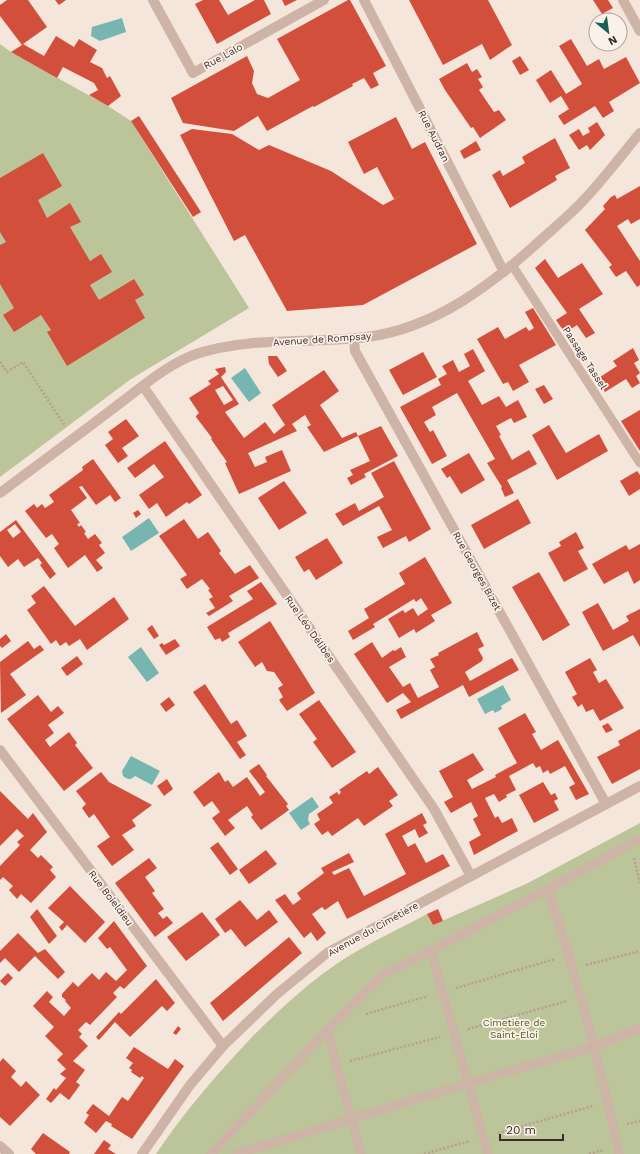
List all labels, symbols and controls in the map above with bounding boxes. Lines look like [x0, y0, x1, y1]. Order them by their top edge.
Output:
north arrow [588, 12, 628, 52]
text: N [606, 33, 619, 48]
street label: Rue Lalo [202, 41, 244, 71]
street label: Rue Audran [416, 108, 452, 164]
street label: Passage Tassel [561, 325, 609, 391]
street label: Avenue de Rompsay [273, 330, 372, 348]
street label: Rue Georges Bizet [451, 530, 504, 613]
street label: Rue Léo Délibes [283, 594, 337, 664]
street label: Rue Boieldieu [87, 868, 135, 928]
street label: Avenue du Cimetière [326, 899, 420, 958]
park label: Cimetière de Saint-Éloi [483, 1017, 545, 1040]
scale bar [500, 1116, 563, 1142]
text: 20 m [506, 1123, 536, 1137]

